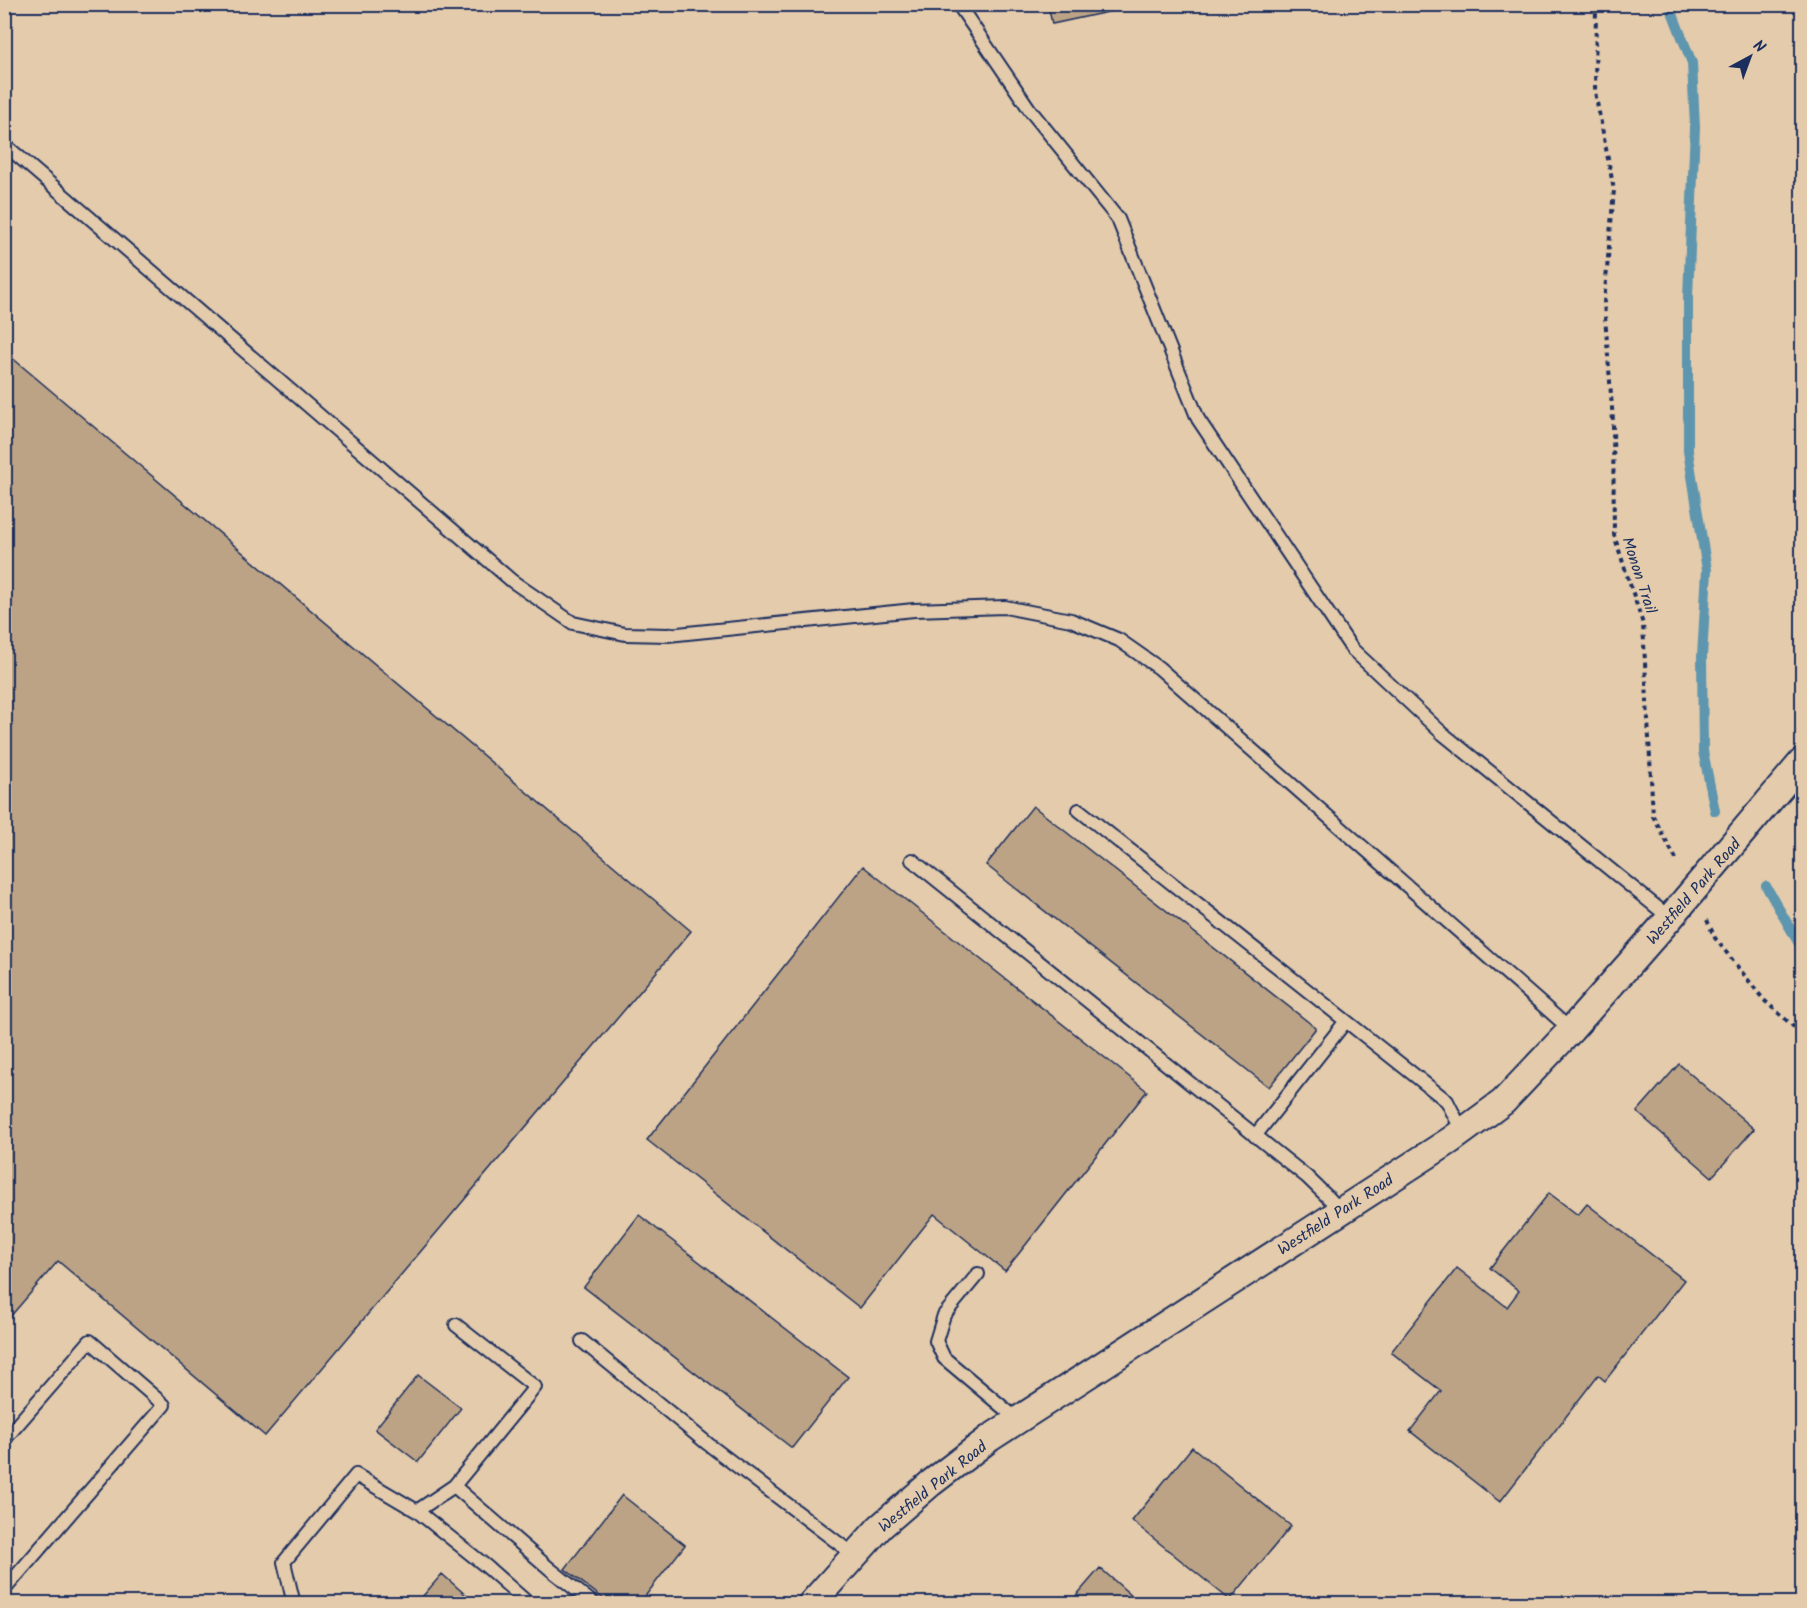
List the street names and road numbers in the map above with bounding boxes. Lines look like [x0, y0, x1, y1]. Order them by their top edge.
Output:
street label: Monon Trail [1614, 534, 1663, 617]
street label: Westfield Park Road [1641, 832, 1748, 951]
street label: Westfield Park Road [1273, 1168, 1400, 1262]
street label: Westfield Park Road [873, 1435, 994, 1539]

